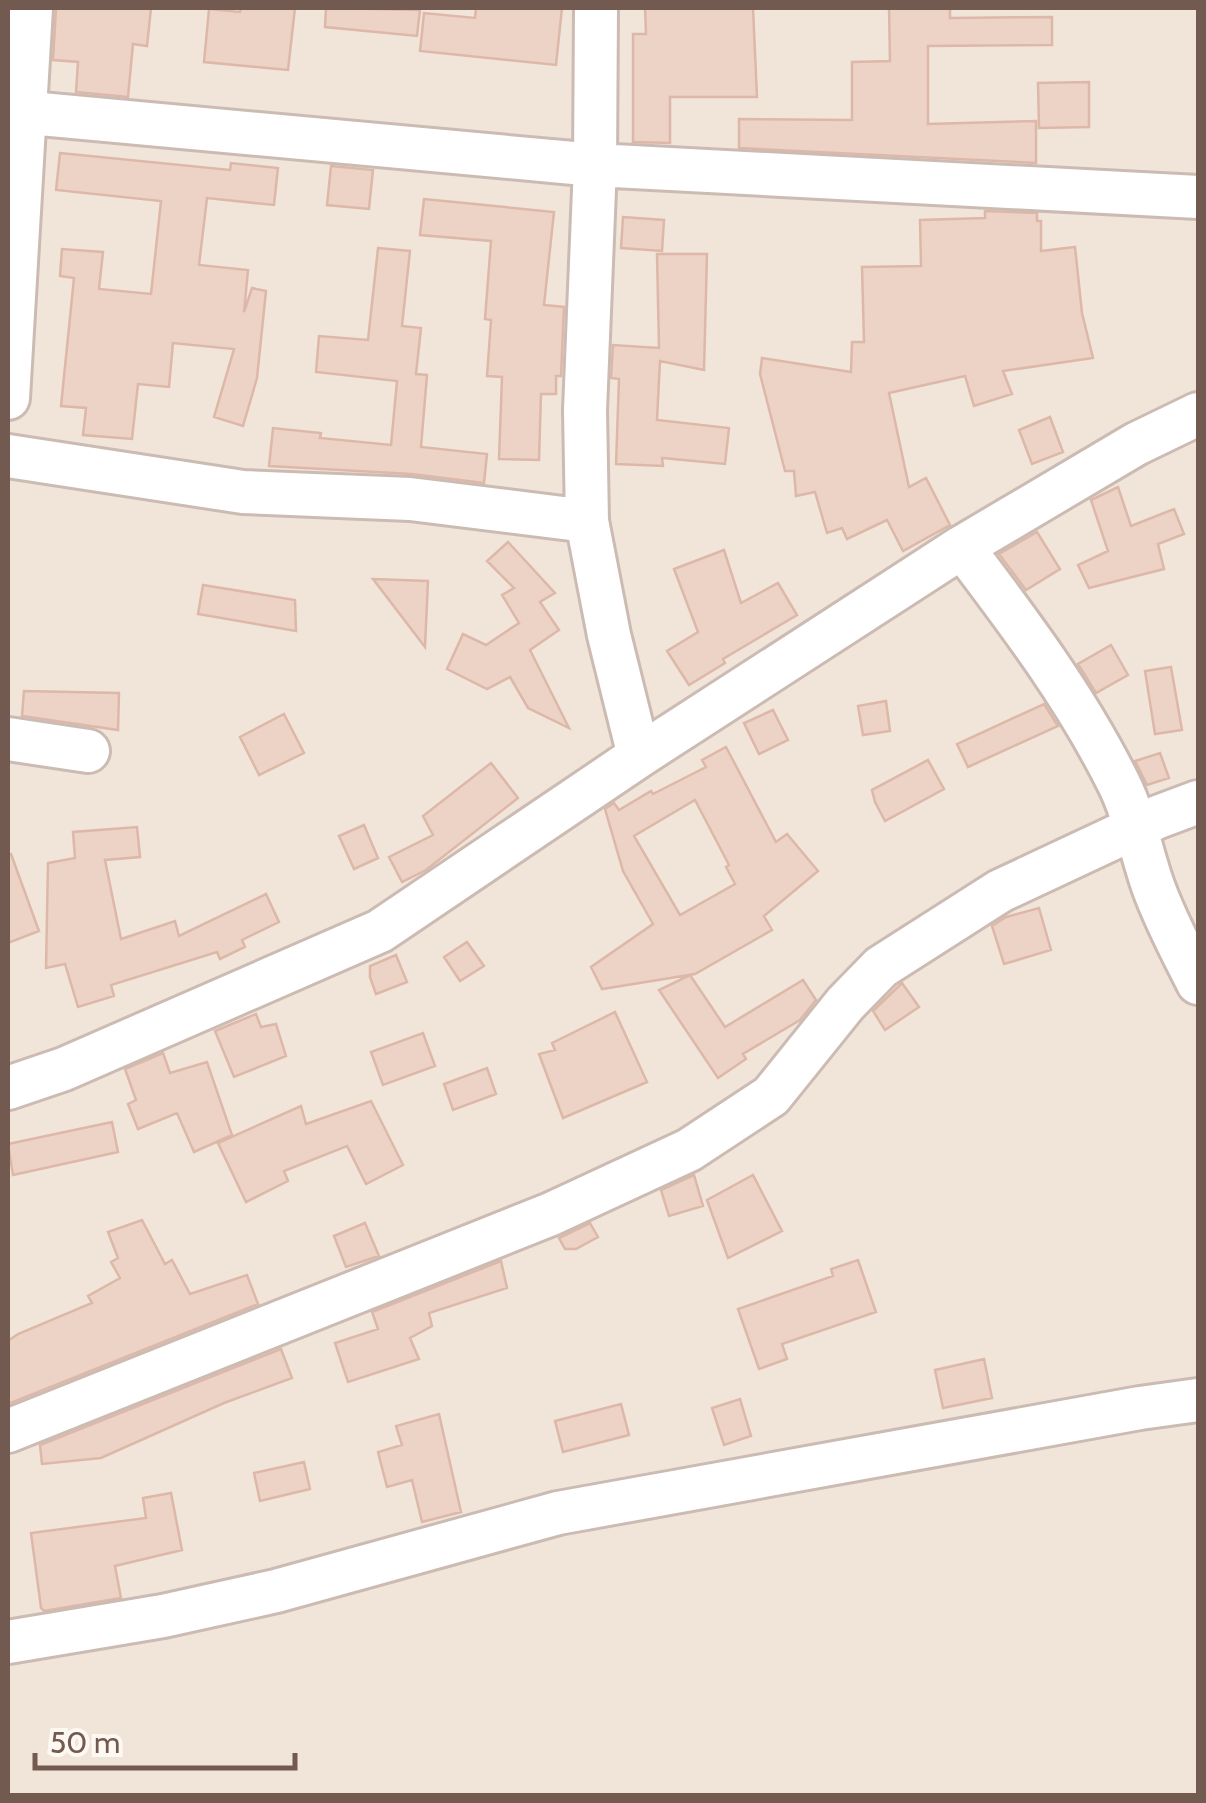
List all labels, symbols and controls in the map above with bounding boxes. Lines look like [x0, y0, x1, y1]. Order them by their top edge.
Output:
scale bar [35, 1708, 295, 1770]
text: 50 m [50, 1724, 120, 1761]

